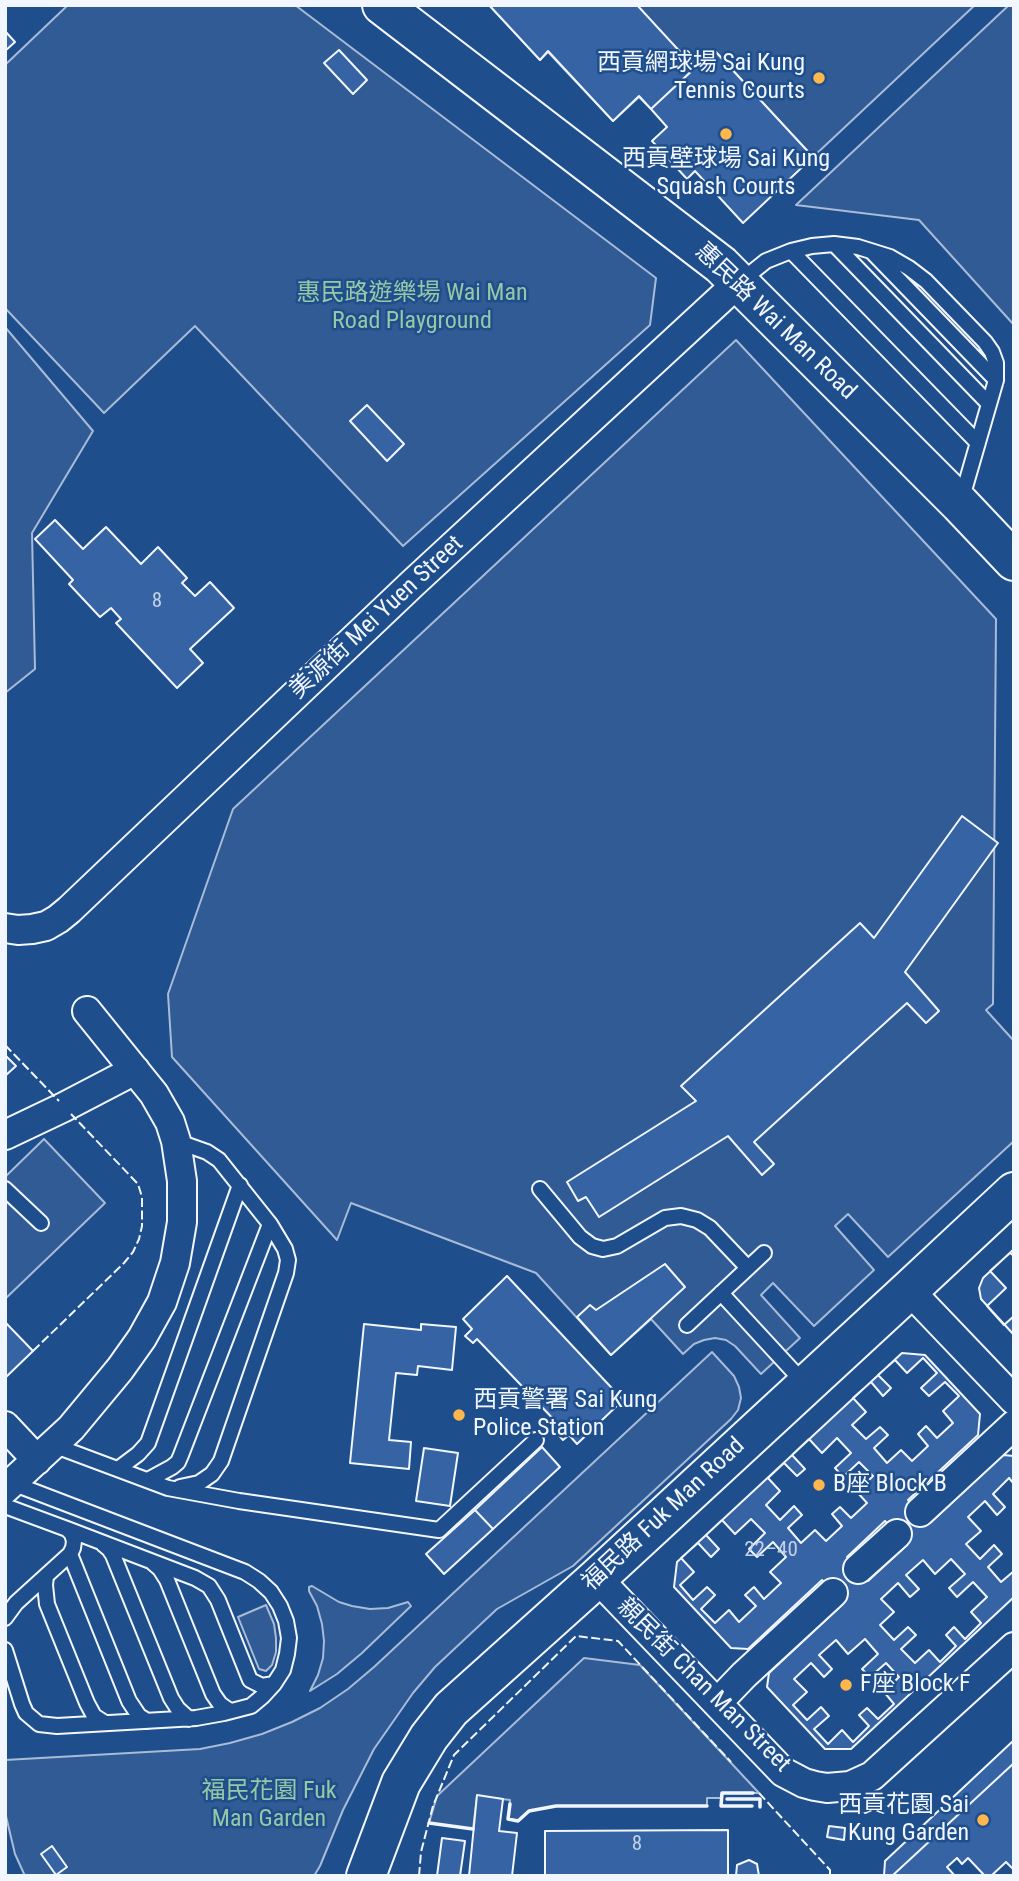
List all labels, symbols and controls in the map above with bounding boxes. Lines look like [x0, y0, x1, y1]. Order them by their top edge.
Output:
place label: 西貢網球場 Sai Kung Tennis Courts [597, 50, 805, 106]
marker: 西貢網球場 Sai Kung Tennis Courts [811, 70, 827, 86]
marker: 西貢壁球場 Sai Kung Squash Courts [718, 126, 734, 142]
place label: 西貢壁球場 Sai Kung Squash Courts [622, 146, 830, 202]
street label: 惠民路 Wai Man Road [688, 238, 862, 406]
park label: 惠民路遊樂場 Wai Man Road Playground [296, 280, 528, 336]
street label: 美源街 Mei Yuen Street [284, 530, 470, 706]
house number: 8 [152, 589, 162, 615]
place label: 西貢警署 Sai Kung Police Station [473, 1387, 657, 1443]
marker: 西貢警署 Sai Kung Police Station [451, 1407, 467, 1423]
street label: 福民路 Fuk Man Road [577, 1432, 751, 1598]
place label: B座 Block B [833, 1471, 947, 1499]
marker: B座 Block B [811, 1477, 827, 1493]
house number: 22–40 [744, 1538, 798, 1564]
street label: 親民街 Chan Man Street [610, 1593, 796, 1779]
place label: F座 Block F [860, 1671, 971, 1699]
marker: F座 Block F [838, 1677, 854, 1693]
park label: 福民花園 Fuk Man Garden [201, 1778, 337, 1834]
place label: 西貢花園 Sai Kung Garden [838, 1792, 969, 1848]
marker: 西貢花園 Sai Kung Garden [975, 1812, 991, 1828]
house number: 8 [632, 1832, 642, 1858]

